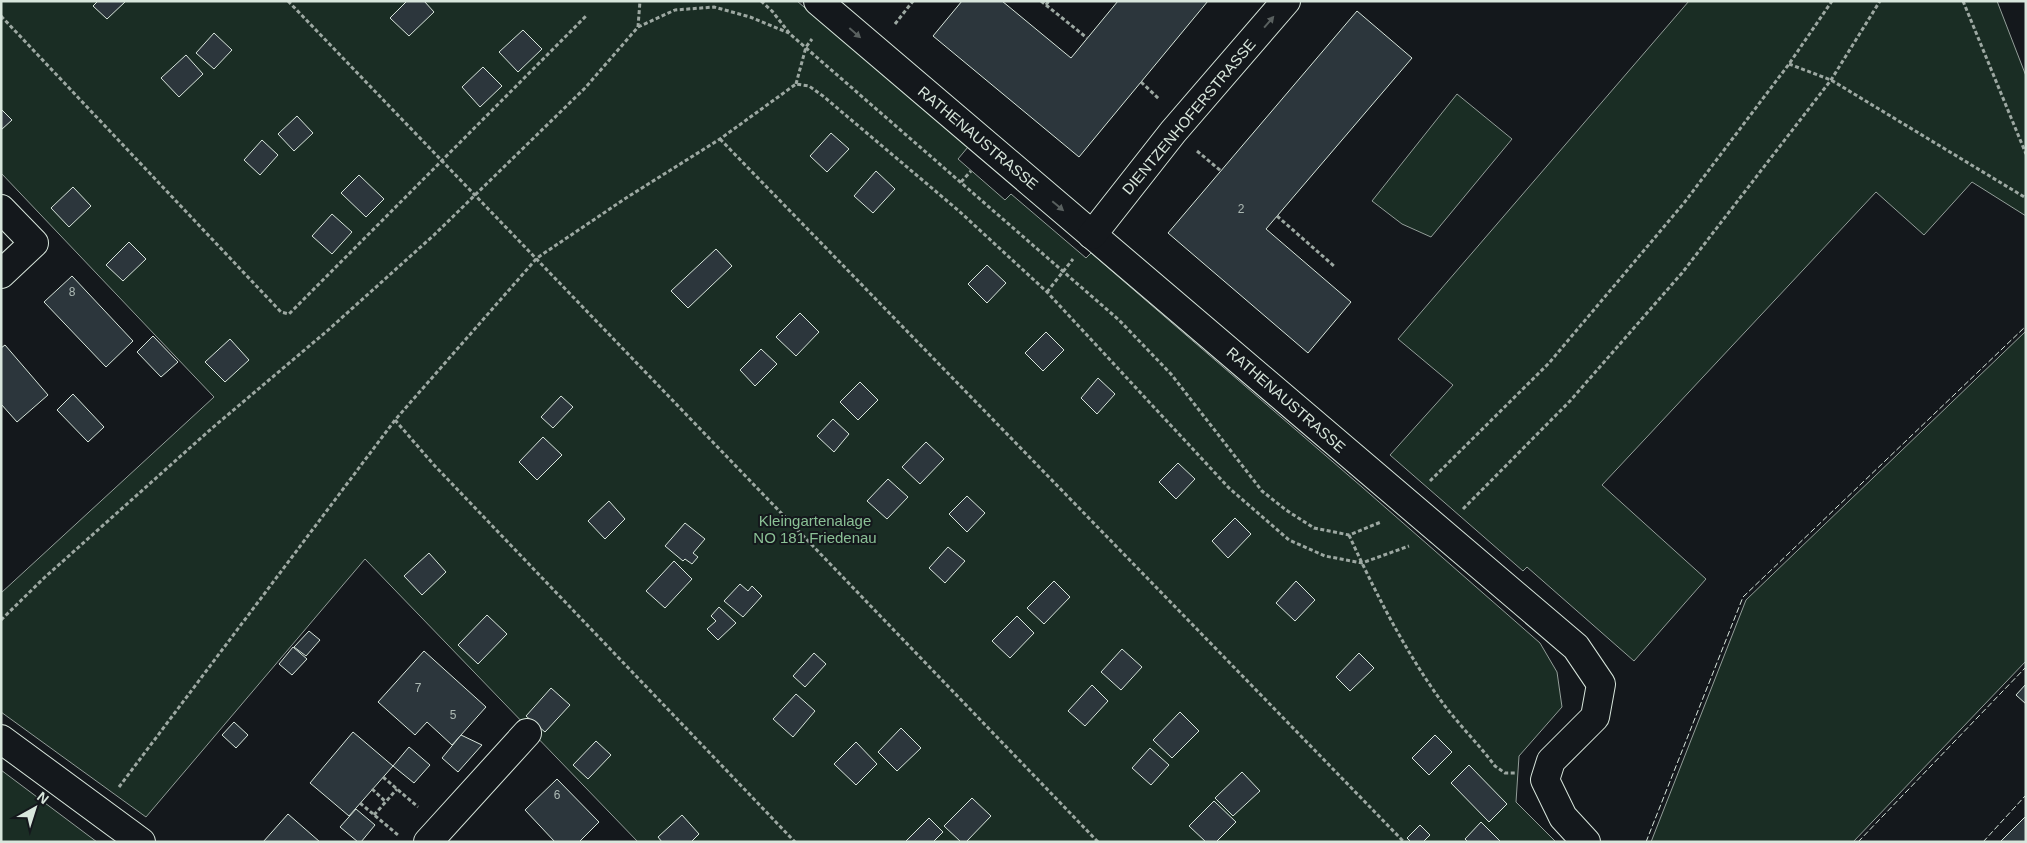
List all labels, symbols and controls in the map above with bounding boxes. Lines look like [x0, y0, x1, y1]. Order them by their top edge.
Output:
one-way arrow [1263, 16, 1274, 29]
one-way arrow [848, 27, 860, 39]
street label: DIENTZENHOFERSTRASSE [1119, 36, 1259, 198]
street label: RATHENAUSTRASSE [915, 82, 1042, 193]
one-way arrow [1052, 201, 1065, 212]
house number: 2 [1238, 202, 1245, 216]
house number: 8 [69, 285, 76, 299]
street label: RATHENAUSTRASSE [1224, 344, 1349, 456]
park label: Kleingartenalage NO 181 Friedenau [753, 512, 877, 546]
house number: 7 [415, 681, 422, 695]
house number: 5 [450, 708, 457, 722]
north arrow [10, 783, 60, 833]
text: N [34, 788, 52, 807]
house number: 6 [554, 788, 561, 802]

